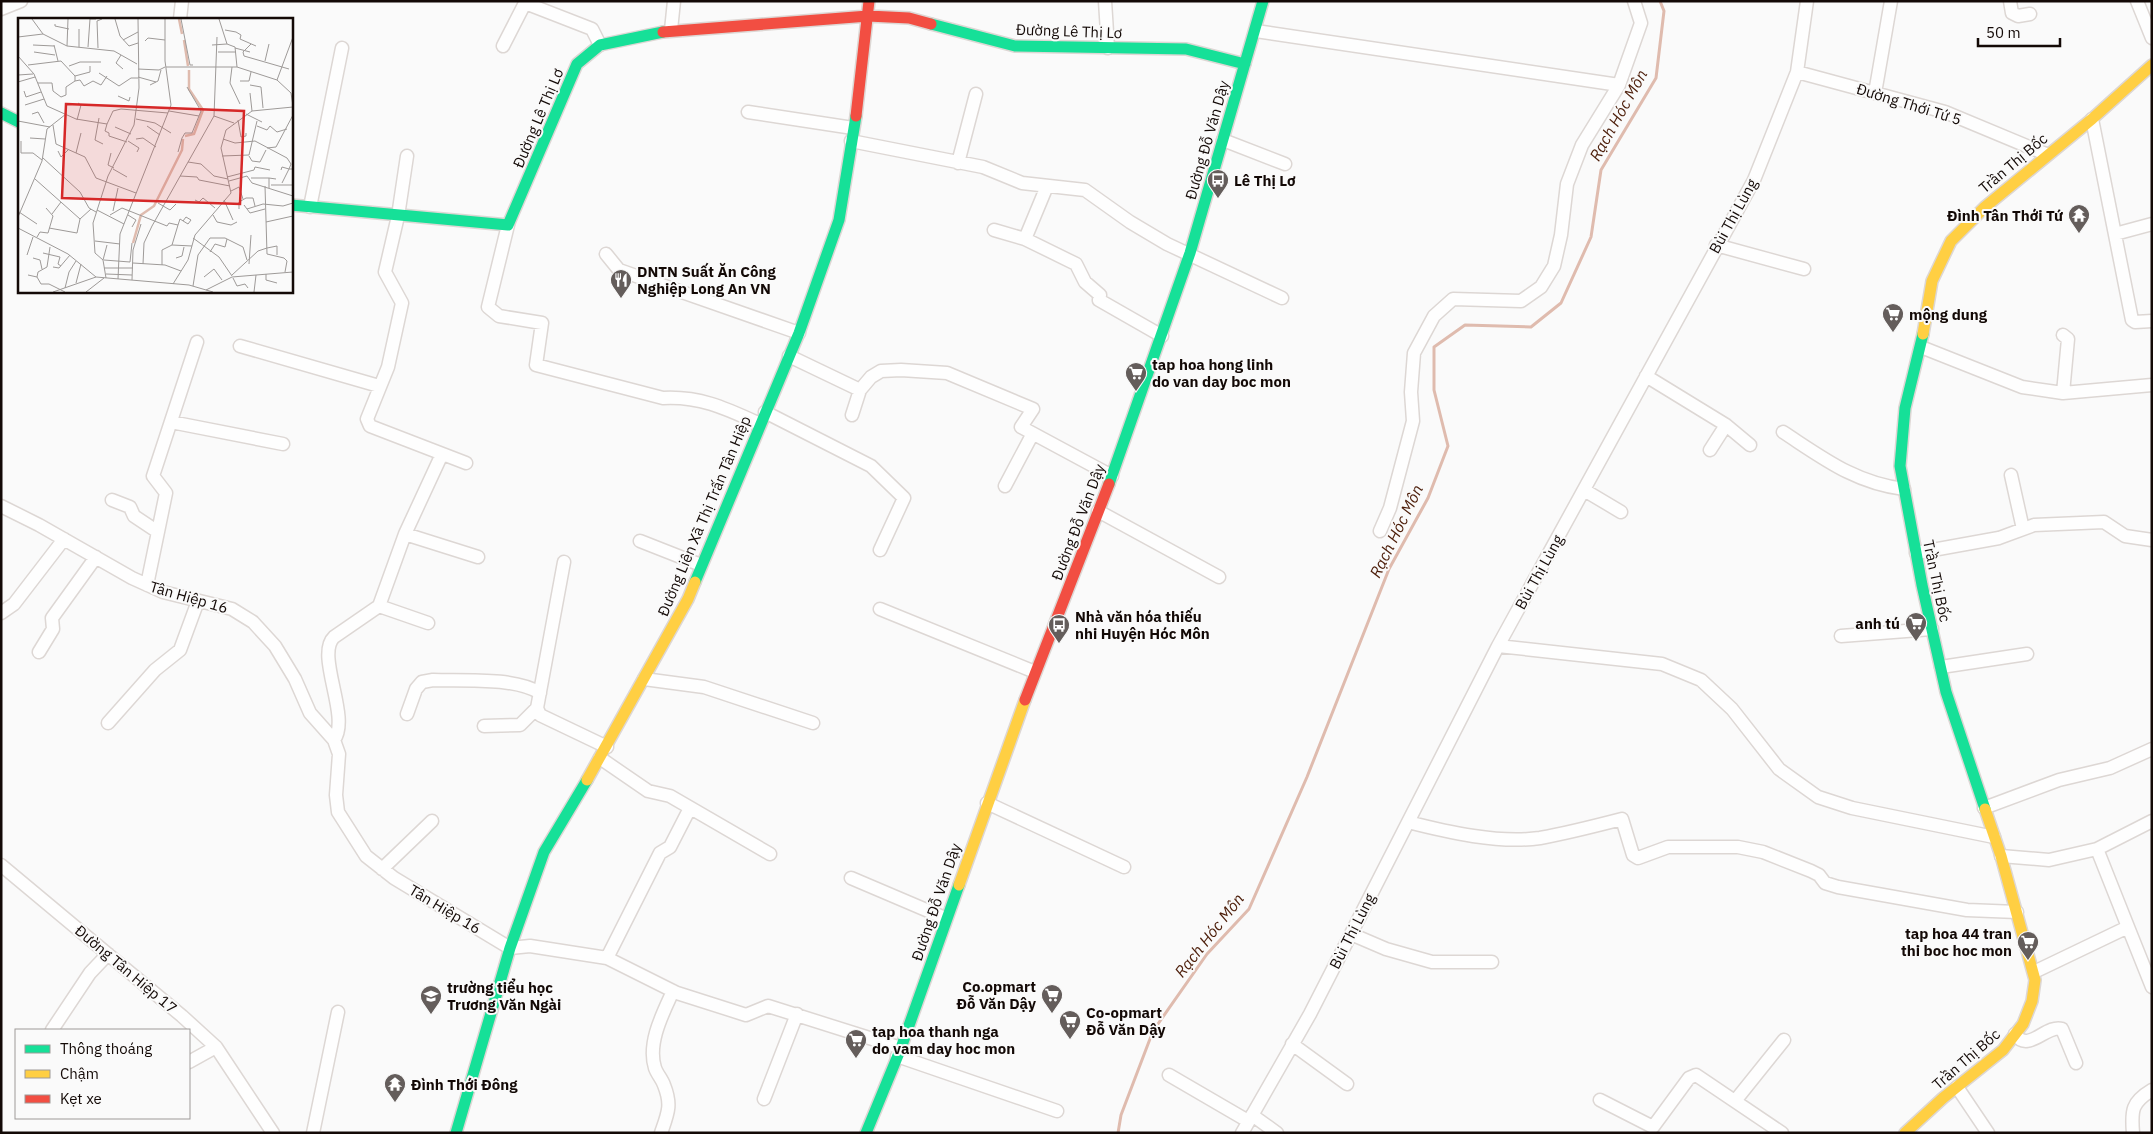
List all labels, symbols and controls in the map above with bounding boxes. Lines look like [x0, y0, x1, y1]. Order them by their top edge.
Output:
scale bar [1978, 15, 2060, 47]
inset map [18, 18, 292, 292]
street label: Đường Lê Thị Lơ [1016, 20, 1122, 42]
text: 50 m [1986, 23, 2021, 42]
street label: Đường Lê Thị Lơ [508, 65, 568, 171]
water label: Rạch Hóc Môn [1585, 66, 1651, 164]
street label: Đường Đỗ Văn Dậy [1181, 78, 1233, 202]
street label: Đường Thới Tứ 5 [1854, 79, 1964, 129]
street label: Trần Thị Bốc [1975, 129, 2051, 197]
bus stop icon: Lê Thị Lơ [1206, 168, 1230, 199]
place label: Lê Thị Lơ [1234, 171, 1296, 190]
street label: Bùi Thị Lùng [1705, 175, 1761, 257]
temple icon: Đình Tân Thới Tứ [2067, 203, 2091, 234]
place label: Đình Tân Thới Tứ [1947, 206, 2063, 225]
place label: DNTN Suất Ăn Công Nghiệp Long An VN [637, 262, 776, 298]
restaurant icon: DNTN Suất Ăn Công Nghiệp Long An VN [609, 268, 633, 299]
supermarket icon: mộng dung [1881, 302, 1905, 333]
place label: mộng dung [1909, 305, 1988, 324]
place label: tap hoa hong linh do van day boc mon [1152, 355, 1291, 391]
supermarket icon: tap hoa hong linh do van day boc mon [1124, 361, 1148, 392]
street label: Đường Liên Xã Thị Trấn Tân Hiệp [653, 413, 755, 619]
street label: Đường Đỗ Văn Dậy [1047, 461, 1109, 583]
water label: Rạch Hóc Môn [1365, 481, 1427, 581]
street label: Bùi Thị Lùng [1511, 531, 1567, 613]
street label: Trần Thị Bốc [1919, 538, 1955, 624]
street label: Tân Hiệp 16 [148, 577, 230, 617]
place label: Nhà văn hóa thiếu nhi Huyện Hóc Môn [1075, 607, 1210, 643]
supermarket icon: anh tú [1904, 611, 1928, 642]
bus stop icon: Nhà văn hóa thiếu nhi Huyện Hóc Môn [1047, 613, 1071, 644]
place label: anh tú [1855, 614, 1900, 633]
street label: Đường Đỗ Văn Dậy [907, 840, 965, 963]
street label: Tân Hiệp 16 [406, 880, 484, 938]
water label: Rạch Hóc Môn [1170, 889, 1248, 981]
street label: Bùi Thị Lùng [1325, 890, 1379, 972]
street label: Đường Tân Hiệp 17 [71, 921, 181, 1017]
place label: tap hoa 44 tran thi boc hoc mon [1901, 924, 2012, 960]
supermarket icon: tap hoa 44 tran thi boc hoc mon [2016, 930, 2040, 961]
place label: Co.opmart Đỗ Văn Dậy [956, 977, 1036, 1013]
place label: trường tiểu học Trương Văn Ngài [447, 978, 561, 1014]
supermarket icon: Co.opmart Đỗ Văn Dậy [1040, 983, 1064, 1014]
school or university icon: trường tiểu học Trương Văn Ngài [419, 984, 443, 1015]
place label: Co-opmart Đỗ Văn Dậy [1086, 1003, 1166, 1039]
supermarket icon: Co-opmart Đỗ Văn Dậy [1058, 1009, 1082, 1040]
place label: tap hoa thanh nga do vam day hoc mon [872, 1022, 1015, 1058]
street label: Trần Thị Bốc [1928, 1024, 2004, 1094]
supermarket icon: tap hoa thanh nga do vam day hoc mon [844, 1028, 868, 1059]
legend [15, 1029, 190, 1119]
text: Thông thoáng [60, 1039, 152, 1058]
text: Chậm [60, 1064, 99, 1083]
temple icon: Đình Thới Đông [383, 1072, 407, 1103]
place label: Đình Thới Đông [411, 1075, 518, 1094]
text: Kẹt xe [60, 1089, 102, 1108]

